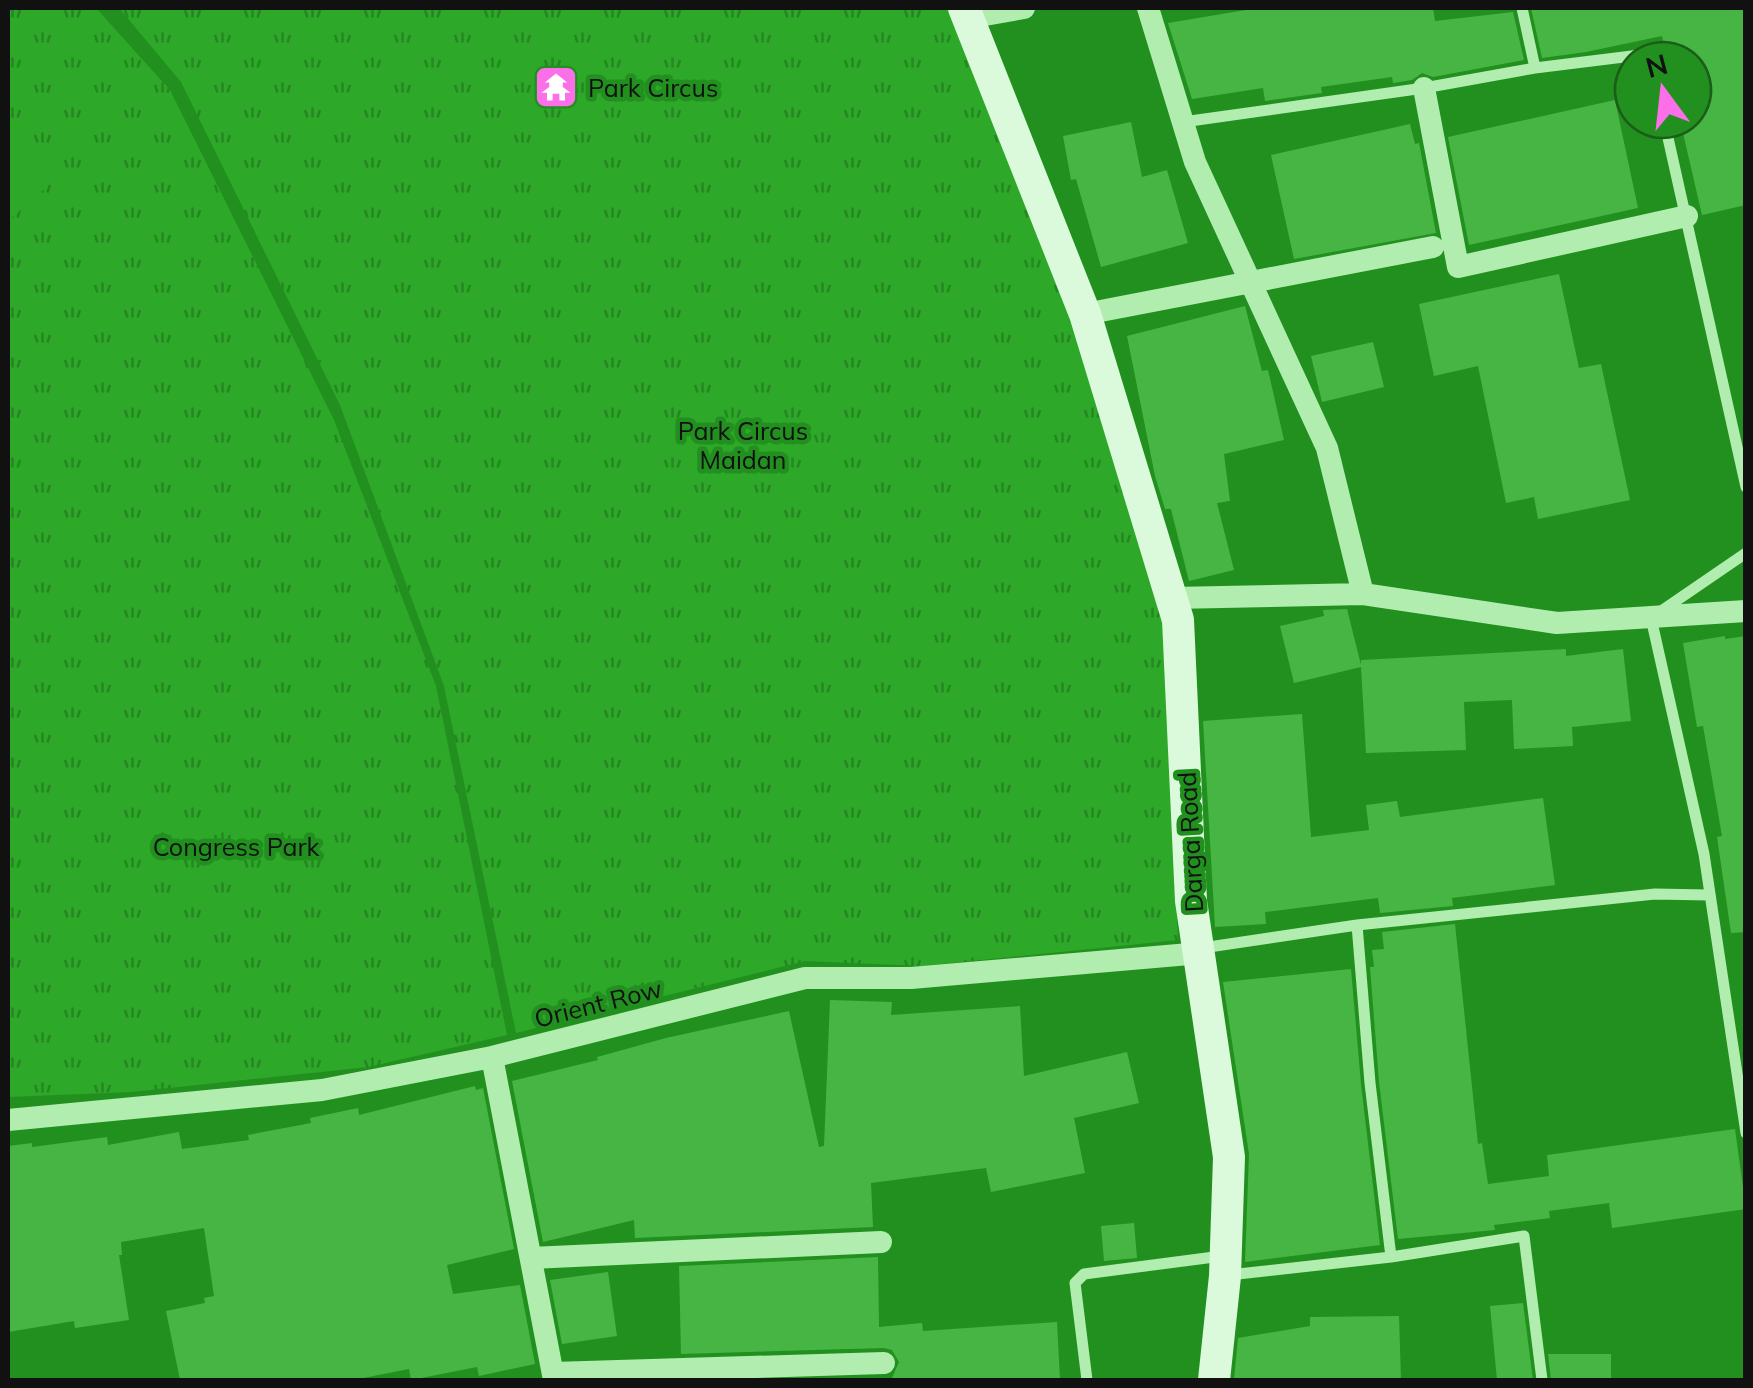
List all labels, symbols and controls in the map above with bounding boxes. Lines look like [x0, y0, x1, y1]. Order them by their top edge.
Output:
north arrow [1613, 40, 1713, 140]
text: N [1642, 46, 1671, 85]
temple icon: Park Circus [533, 64, 579, 110]
place label: Park Circus [588, 72, 718, 103]
park label: Park Circus Maidan [678, 415, 808, 475]
street label: Darga Road [1171, 771, 1209, 913]
park label: Congress Park [153, 831, 320, 862]
street label: Orient Row [531, 972, 665, 1034]

